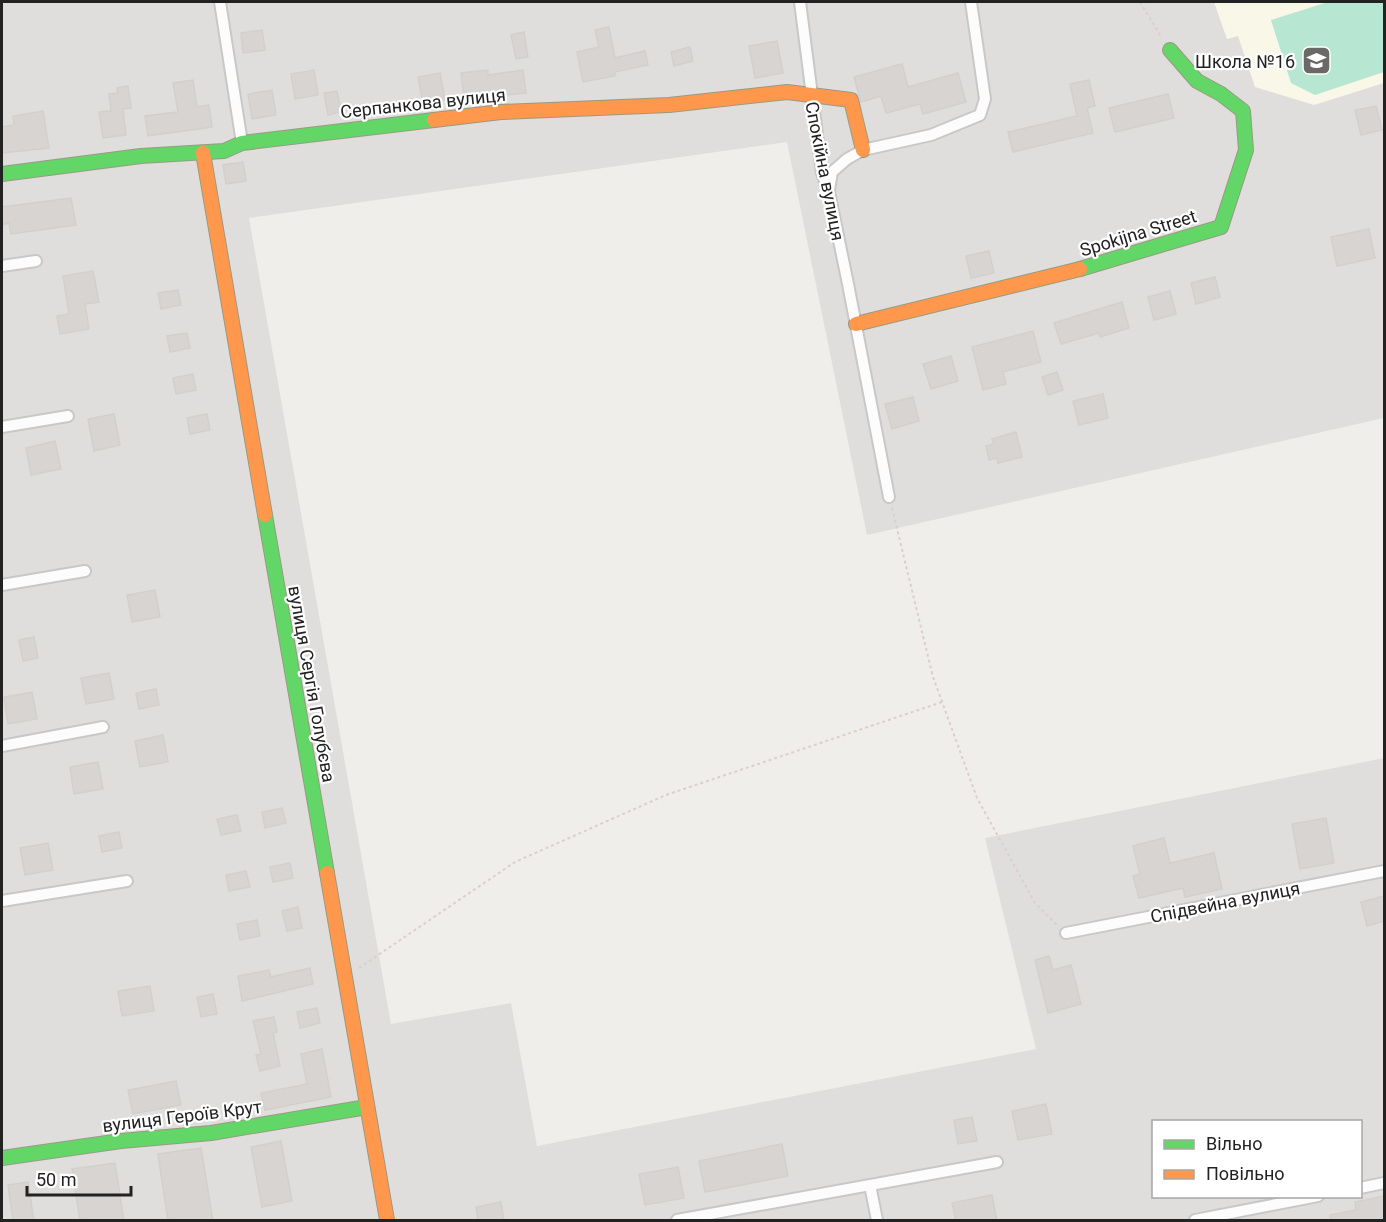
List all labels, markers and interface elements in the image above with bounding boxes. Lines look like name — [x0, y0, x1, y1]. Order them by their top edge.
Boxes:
school or university icon: Школа №16 — [1300, 45, 1332, 77]
place label: Школа №16 — [1195, 51, 1295, 72]
street label: Серпанкова вулиця — [339, 84, 507, 122]
street label: Спокійна вулиця — [801, 100, 849, 242]
street label: Spokijna Street — [1077, 205, 1199, 261]
street label: вулиця Сергія Голубєва — [284, 584, 340, 784]
street label: Спідвейна вулиця — [1148, 877, 1302, 927]
street label: вулиця Героїв Крут — [101, 1096, 263, 1136]
legend — [1152, 1120, 1362, 1198]
text: Вільно — [1206, 1133, 1262, 1154]
scale bar — [27, 1159, 130, 1197]
text: Повільно — [1206, 1163, 1285, 1184]
text: 50 m — [36, 1169, 76, 1190]

